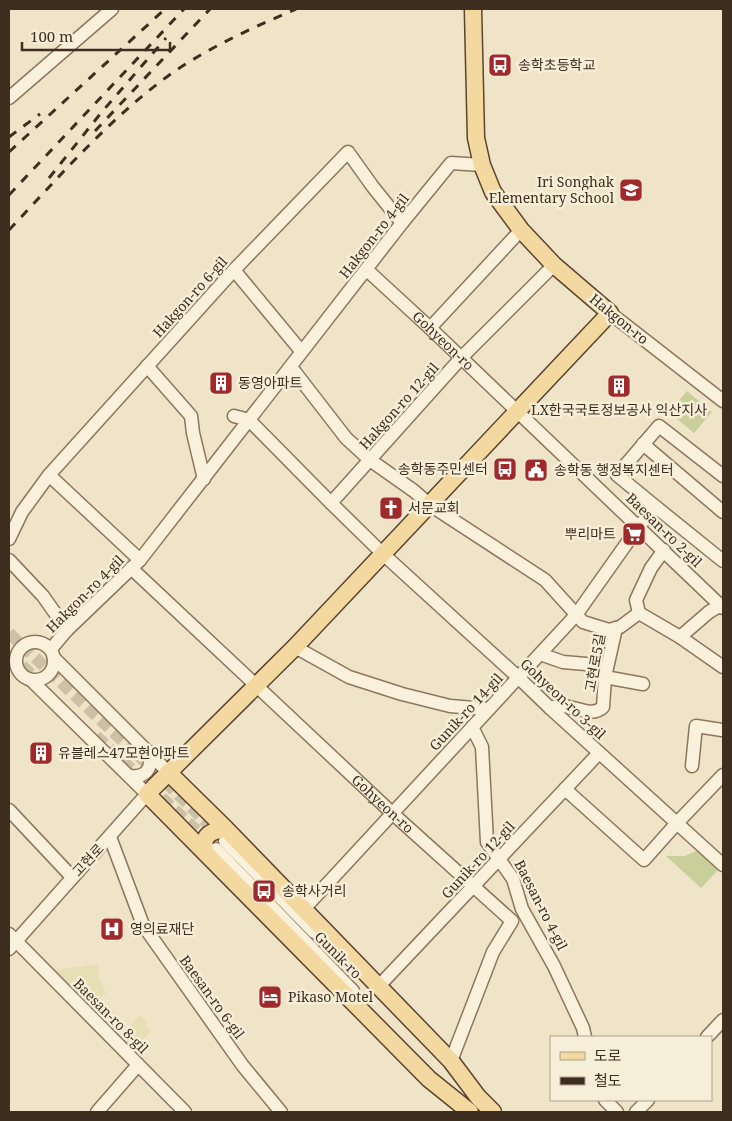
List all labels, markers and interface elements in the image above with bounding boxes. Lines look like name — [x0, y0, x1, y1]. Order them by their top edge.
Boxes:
scale bar — [22, 20, 170, 52]
text: 100 m — [30, 26, 73, 46]
bus stop icon: 송학초등학교 — [487, 52, 513, 78]
place label: 송학초등학교 — [518, 55, 595, 74]
place label: Iri Songhak Elementary School — [489, 172, 615, 207]
school or university icon: Iri Songhak Elementary School — [618, 177, 644, 203]
street label: Hakgon-ro 4-gil — [334, 189, 413, 282]
street label: Hakgon-ro 6-gil — [148, 252, 231, 341]
street label: Hakgon-ro — [586, 289, 653, 348]
street label: Gohyeon-ro — [409, 307, 478, 374]
street label: Hakgon-ro 12-gil — [355, 358, 443, 453]
building icon: 동영아파트 — [208, 370, 234, 396]
place label: 동영아파트 — [238, 373, 303, 392]
building icon: LX한국국토정보공사 익산지사 — [606, 373, 632, 399]
place label: LX한국국토정보공사 익산지사 — [531, 400, 707, 419]
bus stop icon: 송학동주민센터 — [492, 456, 518, 482]
public building icon: 송학동 행정복지센터 — [523, 457, 549, 483]
place label: 송학동주민센터 — [398, 459, 488, 478]
place label: 송학동 행정복지센터 — [554, 460, 674, 479]
street label: Baesan-ro 2-gil — [622, 488, 707, 571]
church icon: 서문교회 — [378, 495, 404, 521]
place label: 서문교회 — [408, 498, 460, 517]
supermarket icon: 뿌리마트 — [621, 521, 647, 547]
place label: 뿌리마트 — [564, 524, 616, 543]
street label: Hakgon-ro 4-gil — [42, 550, 128, 637]
street label: 고현로5길 — [580, 632, 609, 694]
street label: Gohyeon-ro 3-gil — [517, 654, 611, 744]
street label: Gunik-ro 14-gil — [425, 668, 507, 755]
building icon: 유블레스47모현아파트 — [28, 740, 54, 766]
place label: 유블레스47모현아파트 — [58, 743, 190, 762]
street label: Gohyeon-ro — [348, 770, 418, 837]
street label: Gunik-ro 12-gil — [437, 816, 519, 903]
street label: 고현로 — [68, 839, 108, 880]
street label: Baesan-ro 4-gil — [511, 856, 573, 954]
bus stop icon: 송학사거리 — [251, 878, 277, 904]
place label: 송학사거리 — [282, 881, 346, 900]
hospital icon: 영의료재단 — [99, 916, 125, 942]
place label: 영의료재단 — [130, 919, 195, 938]
street label: Gunik-ro — [311, 927, 366, 982]
street label: Baesan-ro 6-gil — [176, 951, 250, 1043]
street label: Baesan-ro 8-gil — [70, 974, 154, 1058]
hotel icon: Pikaso Motel — [257, 984, 283, 1010]
place label: Pikaso Motel — [288, 987, 374, 1006]
legend — [550, 1036, 712, 1101]
text: 도로 — [594, 1045, 622, 1065]
text: 철도 — [594, 1070, 622, 1090]

